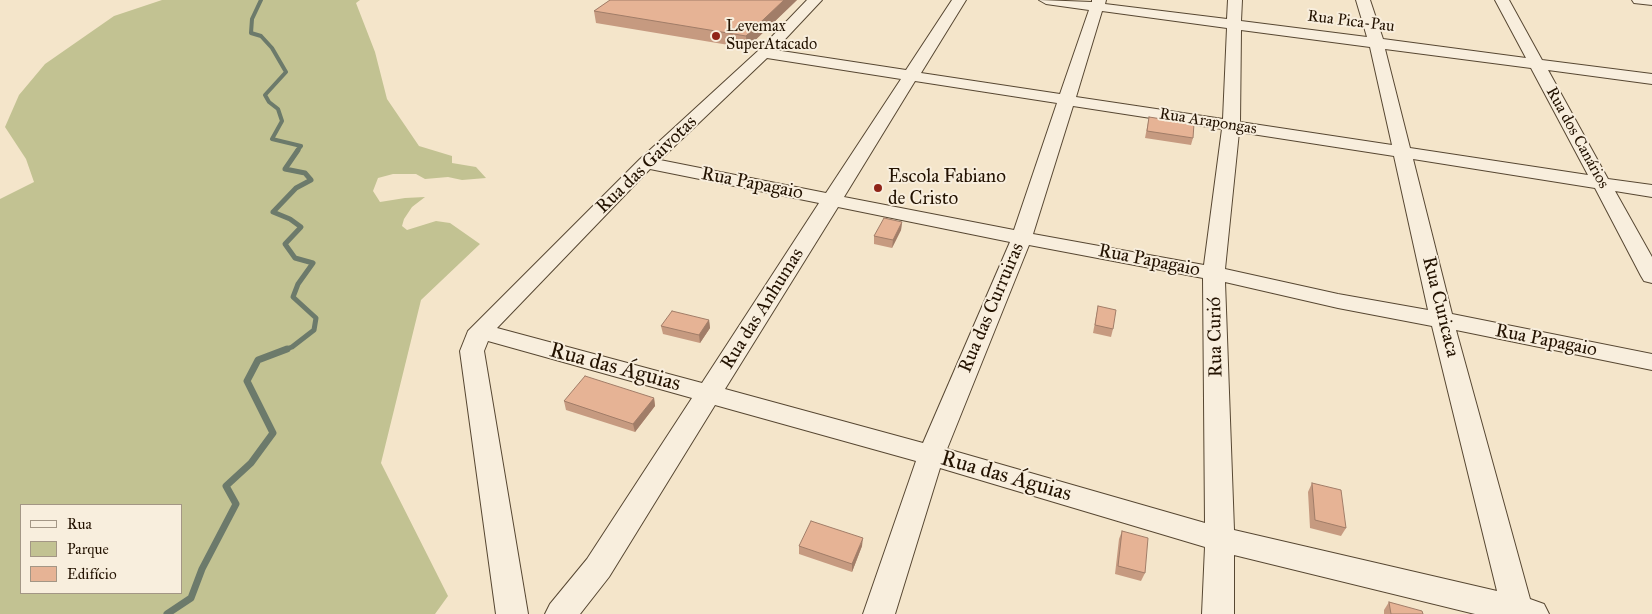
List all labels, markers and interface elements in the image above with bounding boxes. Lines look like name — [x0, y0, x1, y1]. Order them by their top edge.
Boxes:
street label: Rua Pica-Pau — [1306, 7, 1396, 37]
place label: Levemax SuperAtacado — [726, 17, 817, 55]
marker: Levemax SuperAtacado — [710, 30, 722, 42]
street label: Rua dos Canários — [1541, 84, 1613, 192]
street label: Rua Arapongas — [1158, 105, 1258, 139]
street label: Rua das Gaivotas — [592, 111, 702, 219]
street label: Rua Papagaio — [699, 163, 805, 205]
place label: Escola Fabiano de Cristo — [888, 166, 1006, 210]
marker: Escola Fabiano de Cristo — [872, 182, 884, 194]
street label: Rua das Curruiras — [954, 240, 1030, 376]
street label: Rua Papagaio — [1096, 240, 1202, 282]
street label: Rua das Anhumas — [717, 244, 809, 374]
street label: Rua Curicaca — [1416, 254, 1464, 360]
street label: Rua Curió — [1204, 297, 1228, 377]
street label: Rua Papagaio — [1493, 320, 1599, 362]
street label: Rua das Águias — [547, 338, 683, 398]
street label: Rua das Águias — [938, 446, 1074, 508]
legend — [20, 504, 182, 594]
text: Rua — [67, 515, 92, 533]
text: Parque — [67, 540, 109, 558]
text: Edifício — [67, 565, 117, 583]

